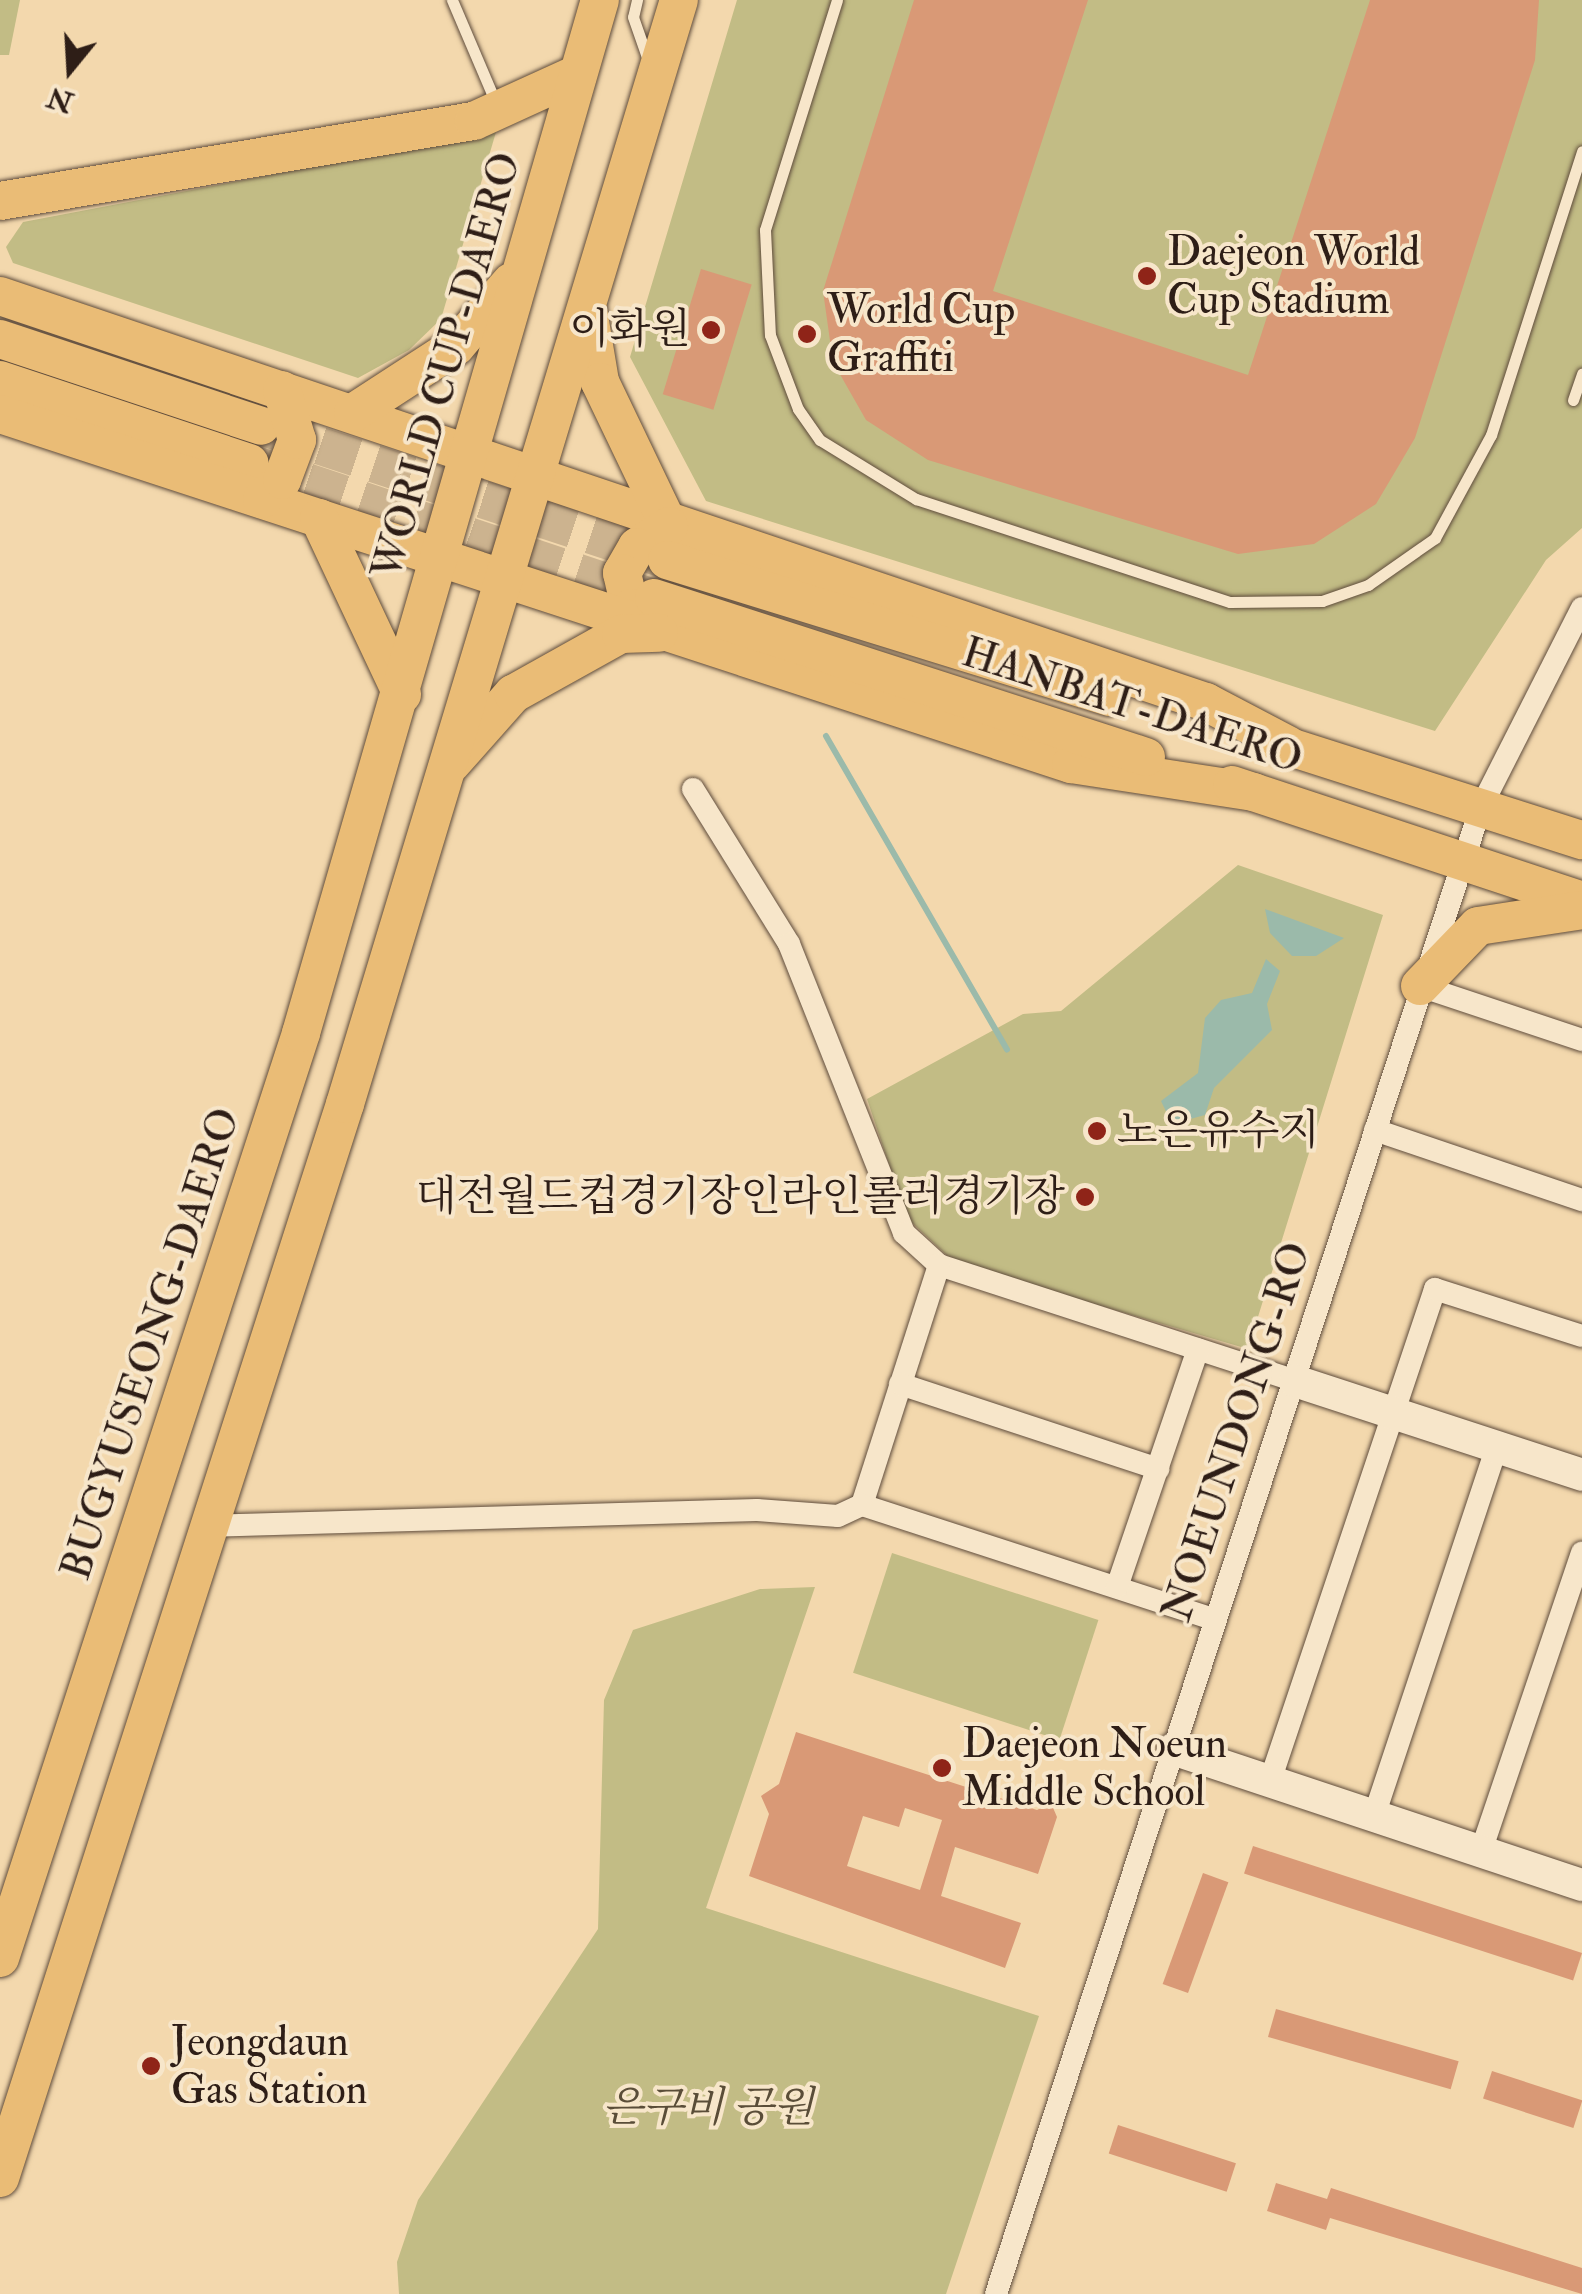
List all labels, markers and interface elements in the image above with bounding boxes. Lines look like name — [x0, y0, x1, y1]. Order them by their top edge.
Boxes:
north arrow — [20, 20, 120, 120]
text: N — [43, 78, 78, 120]
street label: WORLD CUP-DAERO — [362, 147, 532, 585]
place label: Daejeon World Cup Stadium — [1167, 227, 1420, 326]
marker: Daejeon World Cup Stadium — [1136, 265, 1158, 287]
place label: World Cup Graffiti — [827, 285, 1015, 384]
place label: 이화원 — [569, 305, 691, 355]
marker: 이화원 — [700, 319, 722, 341]
marker: World Cup Graffiti — [796, 323, 818, 345]
street label: HANBAT-DAERO — [956, 627, 1308, 785]
street label: BUGYUSEONG-DAERO — [51, 1102, 251, 1586]
place label: 노은유수지 — [1117, 1106, 1320, 1156]
marker: 노은유수지 — [1086, 1120, 1108, 1142]
place label: 대전월드컵경기장인라인롤러경기장 — [416, 1172, 1065, 1222]
marker: 대전월드컵경기장인라인롤러경기장 — [1074, 1186, 1096, 1208]
street label: NOEUNDONG-RO — [1152, 1236, 1322, 1628]
place label: Daejeon Noeun Middle School — [962, 1719, 1227, 1818]
marker: Daejeon Noeun Middle School — [931, 1757, 953, 1779]
place label: Jeongdaun Gas Station — [171, 2017, 367, 2116]
marker: Jeongdaun Gas Station — [140, 2055, 162, 2077]
park label: 은구비 공원 — [602, 2083, 814, 2133]

